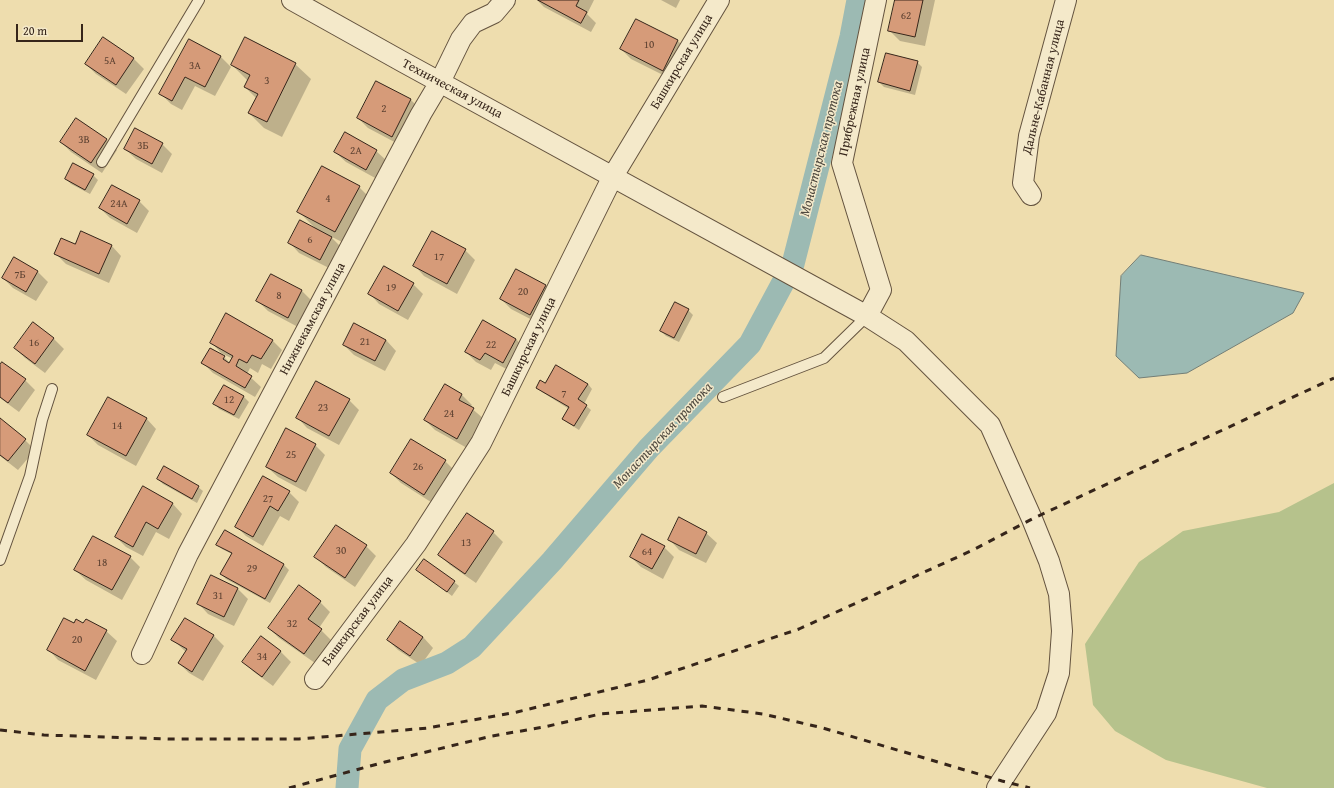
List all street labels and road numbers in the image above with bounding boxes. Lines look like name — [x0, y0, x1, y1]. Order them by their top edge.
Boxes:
street label: Башкирская улица — [647, 12, 717, 112]
street label: Дальне-Кабанная улица — [1020, 18, 1068, 156]
street label: Прибрежная улица — [836, 46, 874, 158]
street label: Техническая улица — [399, 56, 505, 122]
street label: Нижнекамская улица — [277, 260, 349, 378]
street label: Башкирская улица — [498, 295, 560, 399]
street label: Башкирская улица — [319, 573, 397, 669]

